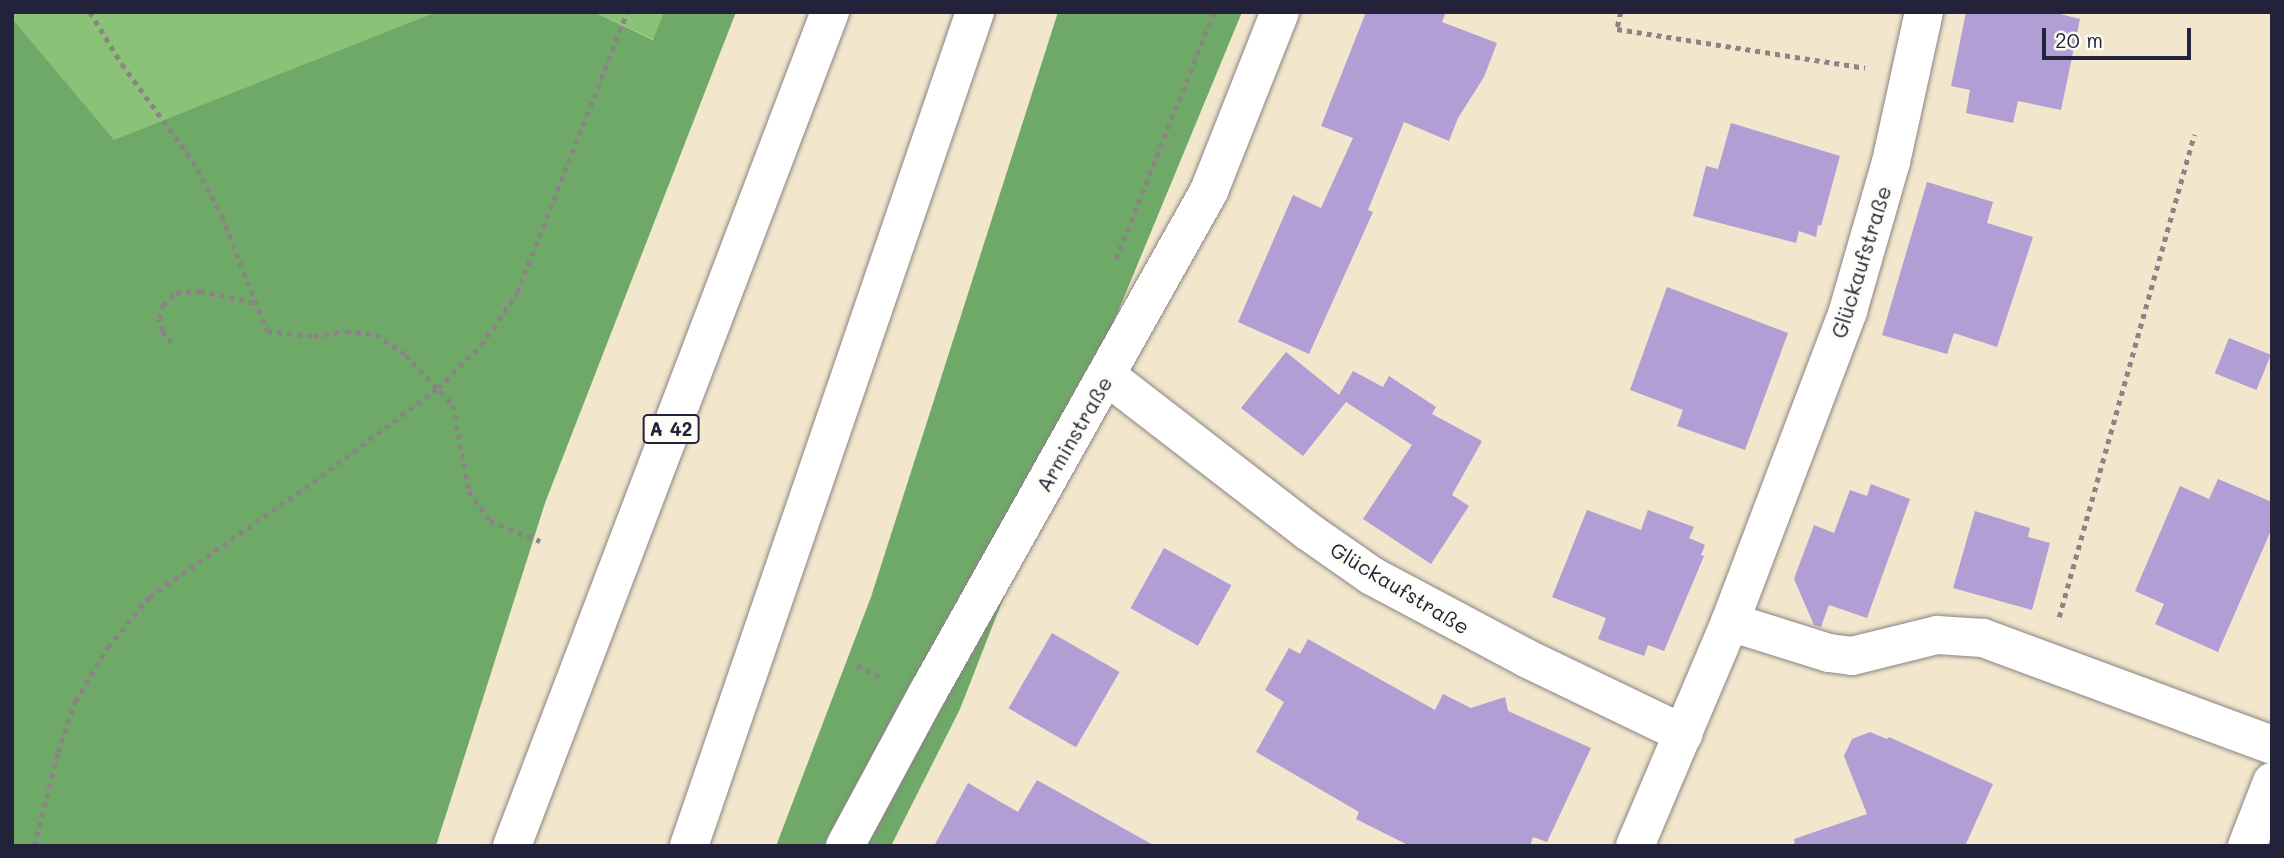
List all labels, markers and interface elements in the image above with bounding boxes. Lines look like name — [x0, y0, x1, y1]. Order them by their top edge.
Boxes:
scale bar — [2046, 14, 2195, 58]
text: 20 m — [2055, 26, 2103, 53]
street label: Glückaufstraße — [1826, 183, 1896, 341]
street label: Arminstraße — [1031, 372, 1117, 496]
road number: A 42 — [641, 414, 701, 444]
street label: Glückaufstraße — [1326, 537, 1474, 639]

